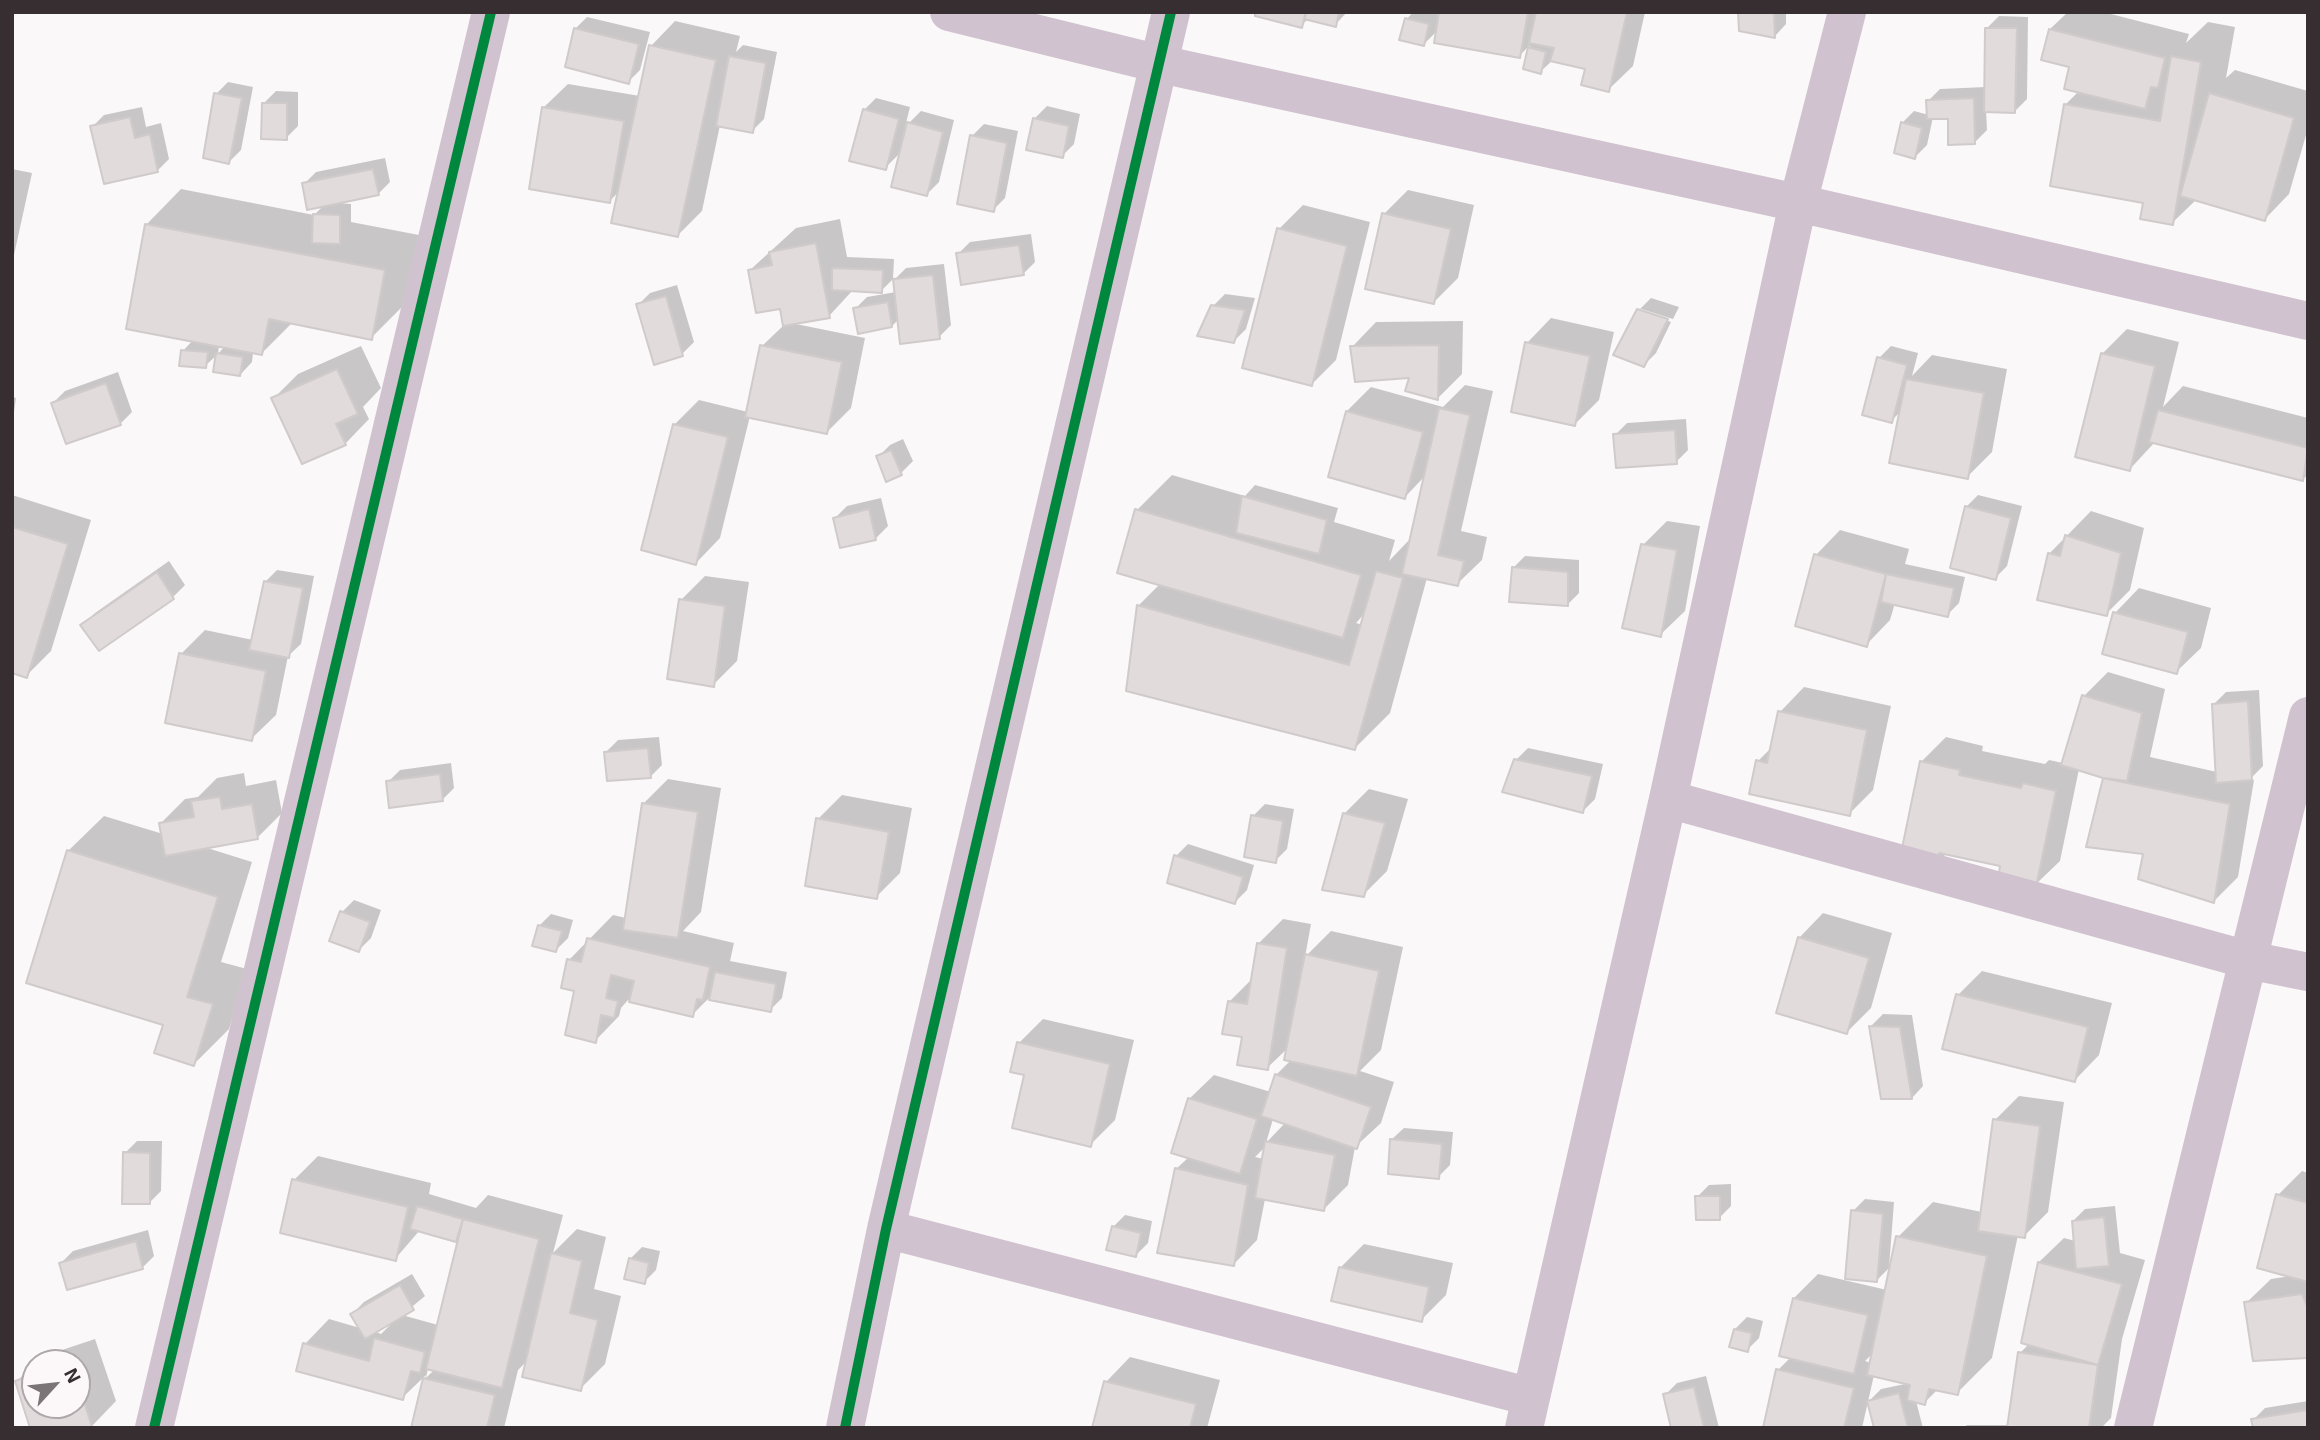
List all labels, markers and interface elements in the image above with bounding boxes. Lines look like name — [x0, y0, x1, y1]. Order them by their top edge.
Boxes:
north arrow — [21, 1349, 91, 1419]
text: N — [60, 1364, 87, 1386]

